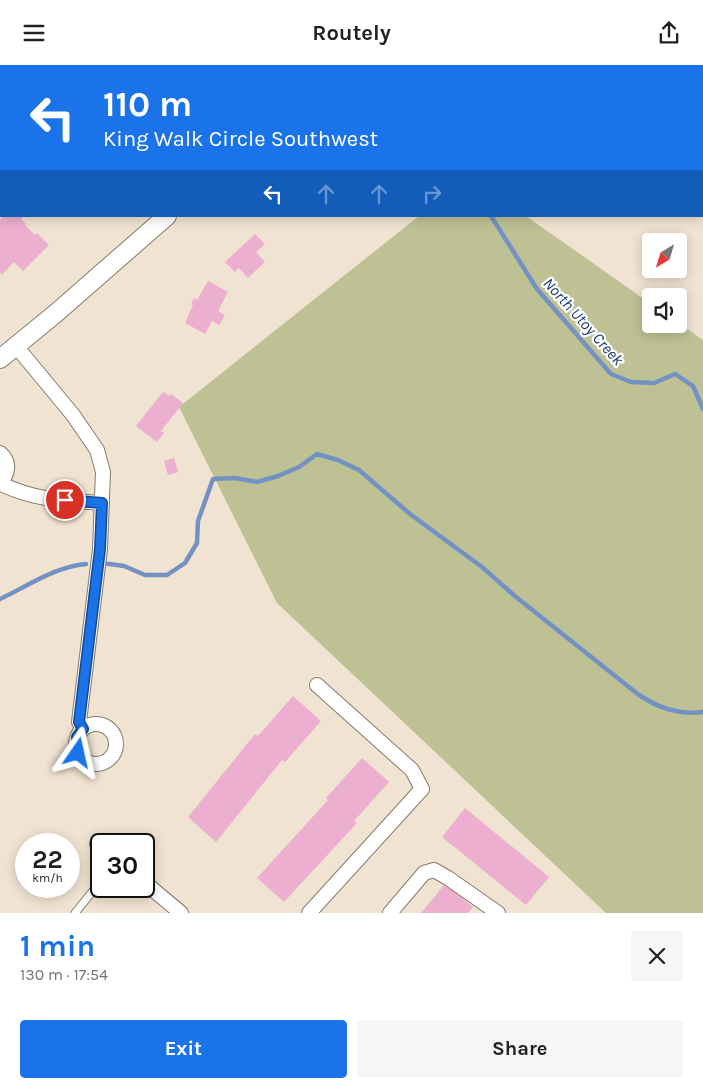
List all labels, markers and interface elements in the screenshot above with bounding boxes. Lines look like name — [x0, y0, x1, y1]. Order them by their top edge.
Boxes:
icon: menu — [20, 19, 48, 47]
icon: share — [655, 19, 683, 47]
text: Routely — [312, 20, 391, 46]
text: 110 m — [103, 84, 192, 125]
icon: left — [20, 85, 85, 150]
text: King Walk Circle Southwest — [103, 126, 378, 152]
icon: left — [259, 180, 287, 208]
icon: ahead — [312, 180, 340, 208]
icon: ahead — [365, 180, 393, 208]
icon: right — [418, 180, 446, 208]
north arrow — [642, 233, 688, 277]
map controls — [642, 233, 687, 333]
water label: North Utoy Creek — [539, 274, 628, 370]
button: sound — [642, 288, 687, 333]
pin — [44, 479, 86, 521]
icon: arrive — [51, 486, 79, 514]
position arrow — [51, 726, 103, 778]
speed limit sign: 30 — [90, 833, 155, 898]
text: 22 — [32, 845, 63, 874]
text: km/h — [32, 871, 63, 885]
text: 1 min — [20, 928, 95, 964]
button: close — [631, 930, 683, 982]
text: 130 m · 17:54 — [20, 965, 108, 984]
button: Exit — [20, 1020, 347, 1078]
button: Share — [357, 1020, 683, 1078]

